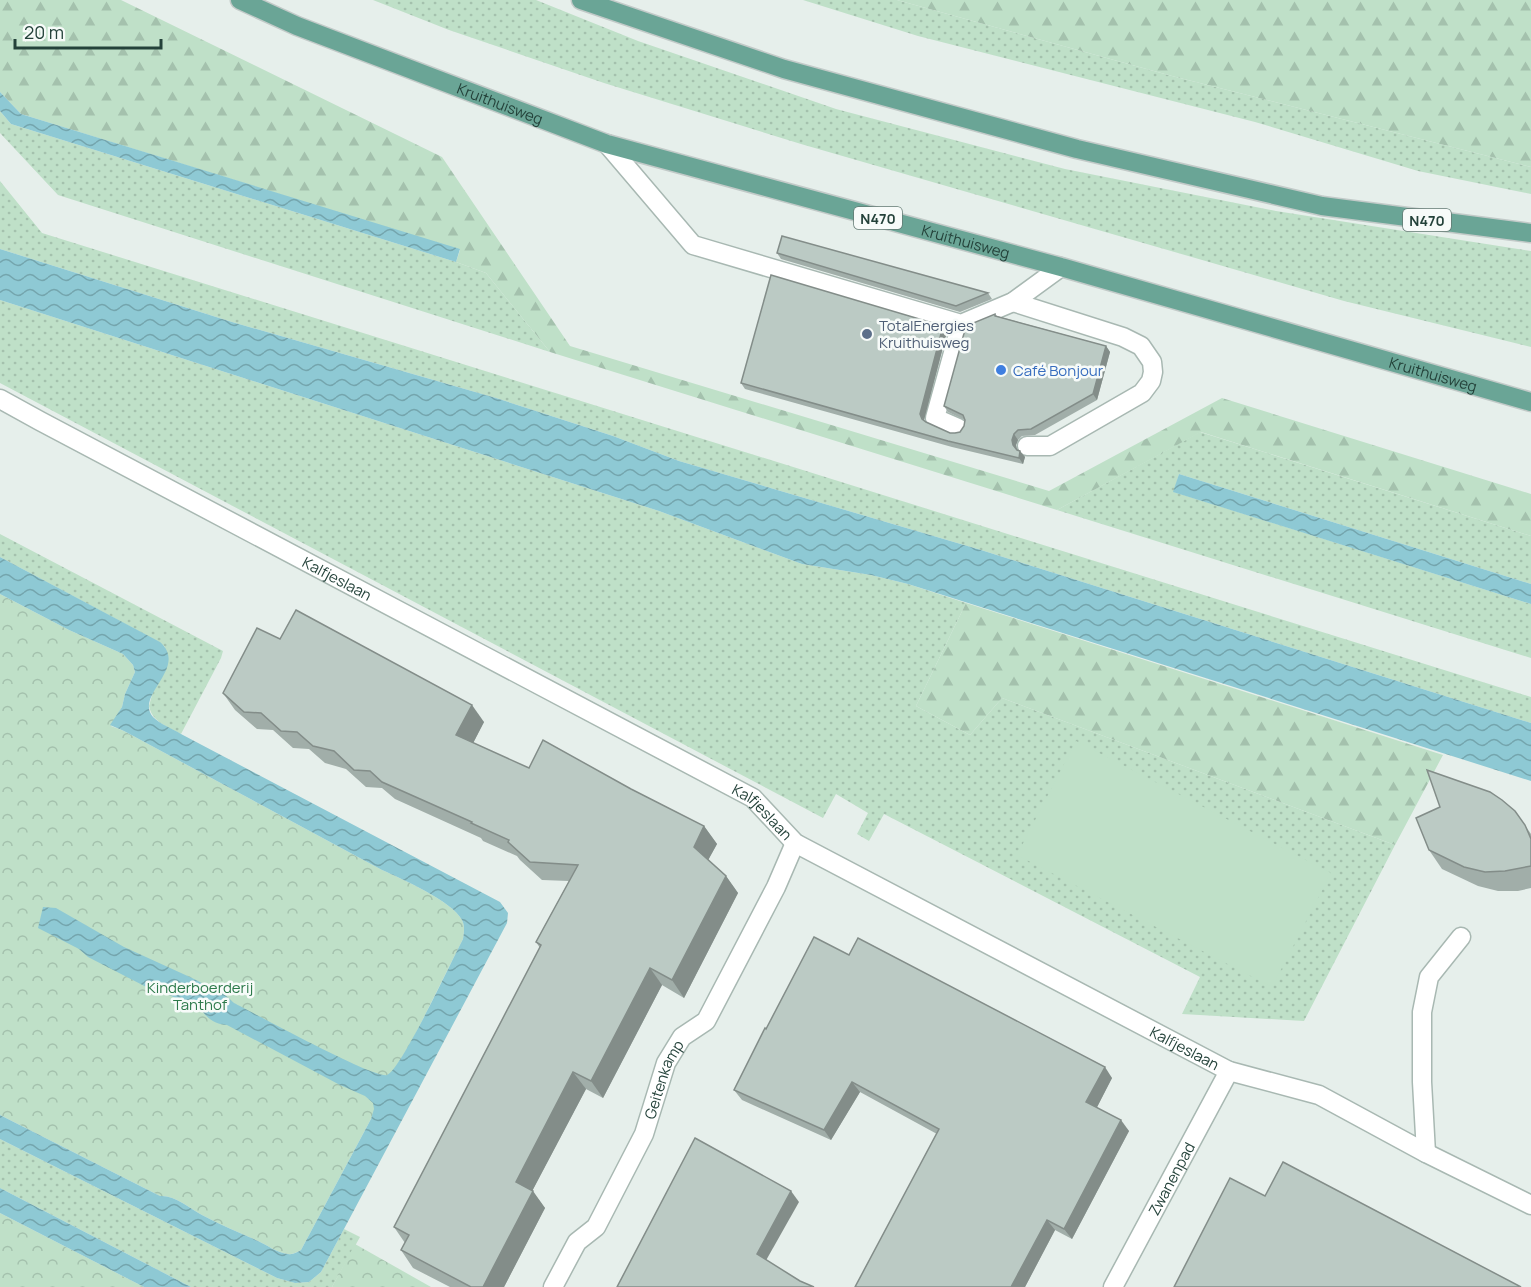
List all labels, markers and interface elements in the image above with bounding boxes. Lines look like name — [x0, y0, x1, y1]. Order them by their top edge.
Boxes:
scale bar — [15, 12, 160, 50]
text: 20 m — [24, 20, 64, 44]
street label: Kruithuisweg — [454, 77, 546, 129]
road number: N470 — [854, 207, 902, 229]
road number: N470 — [1403, 209, 1451, 231]
street label: Kruithuisweg — [919, 219, 1012, 263]
place label: TotalEnergies Kruithuisweg — [879, 315, 974, 353]
marker: TotalEnergies Kruithuisweg — [860, 327, 874, 341]
street label: Kruithuisweg — [1387, 351, 1480, 397]
place label: Café Bonjour — [1013, 360, 1104, 381]
marker: Café Bonjour — [994, 363, 1008, 377]
street label: Kalfjeslaan — [299, 551, 376, 605]
street label: Kalfjeslaan — [729, 778, 797, 844]
park label: Kinderboerderij Tanthof — [147, 977, 253, 1015]
street label: Kalfjeslaan — [1146, 1021, 1223, 1075]
street label: Geitenkamp — [639, 1036, 688, 1121]
street label: Zwanenpad — [1143, 1138, 1199, 1219]

